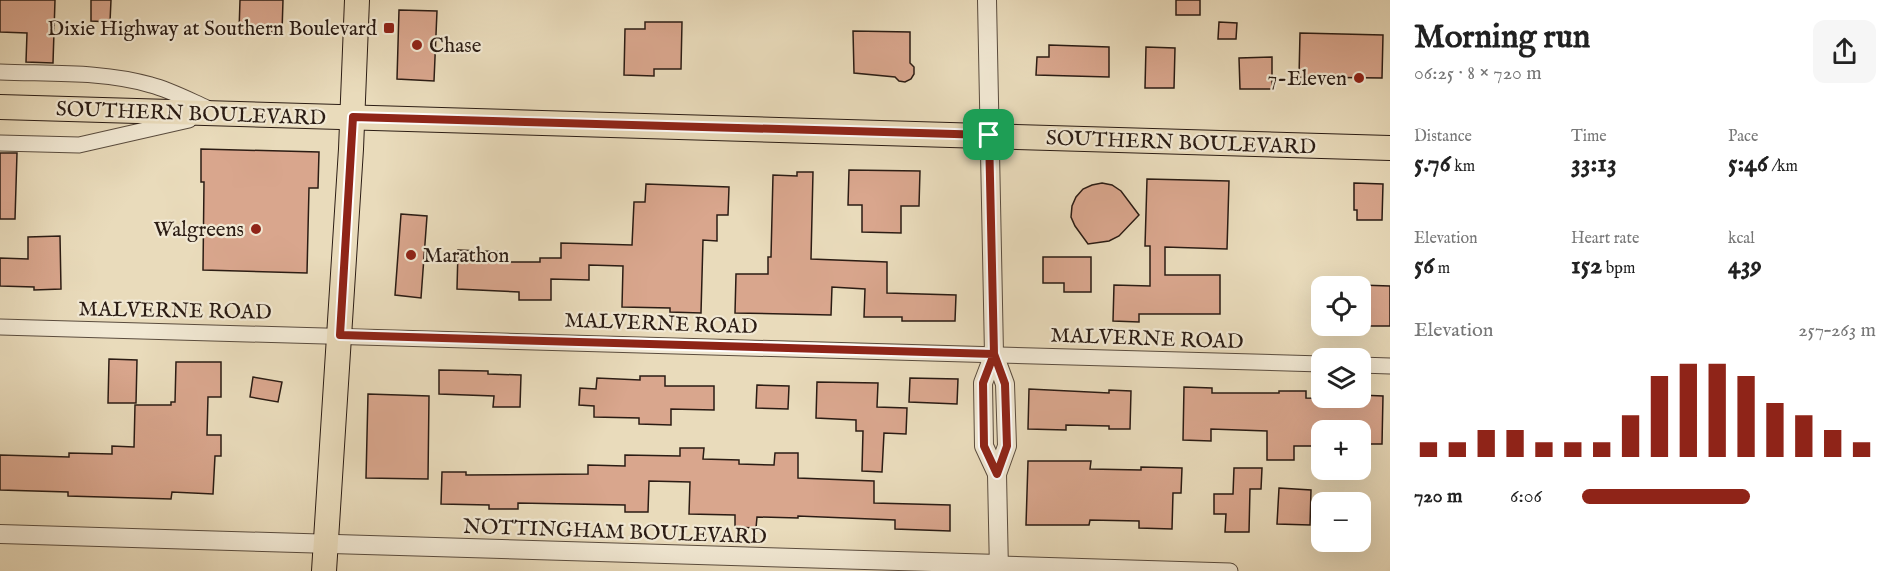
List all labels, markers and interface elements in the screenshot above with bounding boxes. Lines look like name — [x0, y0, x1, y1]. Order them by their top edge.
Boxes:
place label: Dixie Highway at Southern Boulevard — [47, 16, 378, 43]
text: Morning run — [1414, 17, 1590, 59]
button: share — [1813, 20, 1876, 83]
marker: Dixie Highway at Southern Boulevard — [382, 21, 396, 35]
place label: Chase — [429, 33, 482, 60]
marker: Chase — [410, 38, 424, 52]
text: 06:25 · 8 × 720 m — [1414, 61, 1542, 86]
place label: 7-Eleven — [1268, 66, 1347, 93]
marker: 7-Eleven — [1352, 71, 1366, 85]
street label: SOUTHERN BOULEVARD — [55, 96, 326, 133]
pin — [963, 109, 1014, 160]
icon: arrive — [972, 118, 1005, 151]
street label: SOUTHERN BOULEVARD — [1045, 125, 1316, 162]
text: Distance — [1414, 127, 1472, 147]
text: Time — [1571, 127, 1607, 147]
text: Pace — [1728, 127, 1758, 147]
text: 5.76 — [1414, 147, 1451, 180]
text: 33:13 — [1571, 147, 1617, 180]
text: 5:46 — [1728, 147, 1768, 180]
text: km — [1451, 157, 1475, 177]
text: /km — [1768, 157, 1798, 177]
place label: Walgreens — [154, 217, 244, 244]
marker: Walgreens — [249, 222, 263, 236]
text: Elevation — [1414, 229, 1477, 249]
text: Heart rate — [1571, 229, 1639, 249]
text: kcal — [1728, 229, 1755, 249]
place label: Marathon — [423, 243, 509, 270]
marker: Marathon — [404, 248, 418, 262]
text: 56 — [1414, 249, 1434, 282]
text: 152 — [1571, 249, 1602, 282]
text: 439 — [1728, 249, 1762, 282]
text: m — [1434, 259, 1450, 279]
text: bpm — [1602, 259, 1635, 279]
map controls — [1311, 276, 1371, 552]
button: locate — [1311, 276, 1371, 336]
street label: MALVERNE ROAD — [78, 296, 272, 327]
street label: MALVERNE ROAD — [564, 308, 758, 341]
text: Elevation — [1414, 318, 1493, 343]
text: 257–263 m — [1798, 318, 1876, 343]
street label: MALVERNE ROAD — [1050, 323, 1244, 356]
button: layers — [1311, 348, 1371, 408]
button: + — [1311, 420, 1371, 480]
text: 720 m — [1414, 484, 1462, 509]
text: 6:06 — [1510, 484, 1542, 509]
button: − — [1311, 492, 1371, 552]
street label: NOTTINGHAM BOULEVARD — [463, 514, 767, 551]

